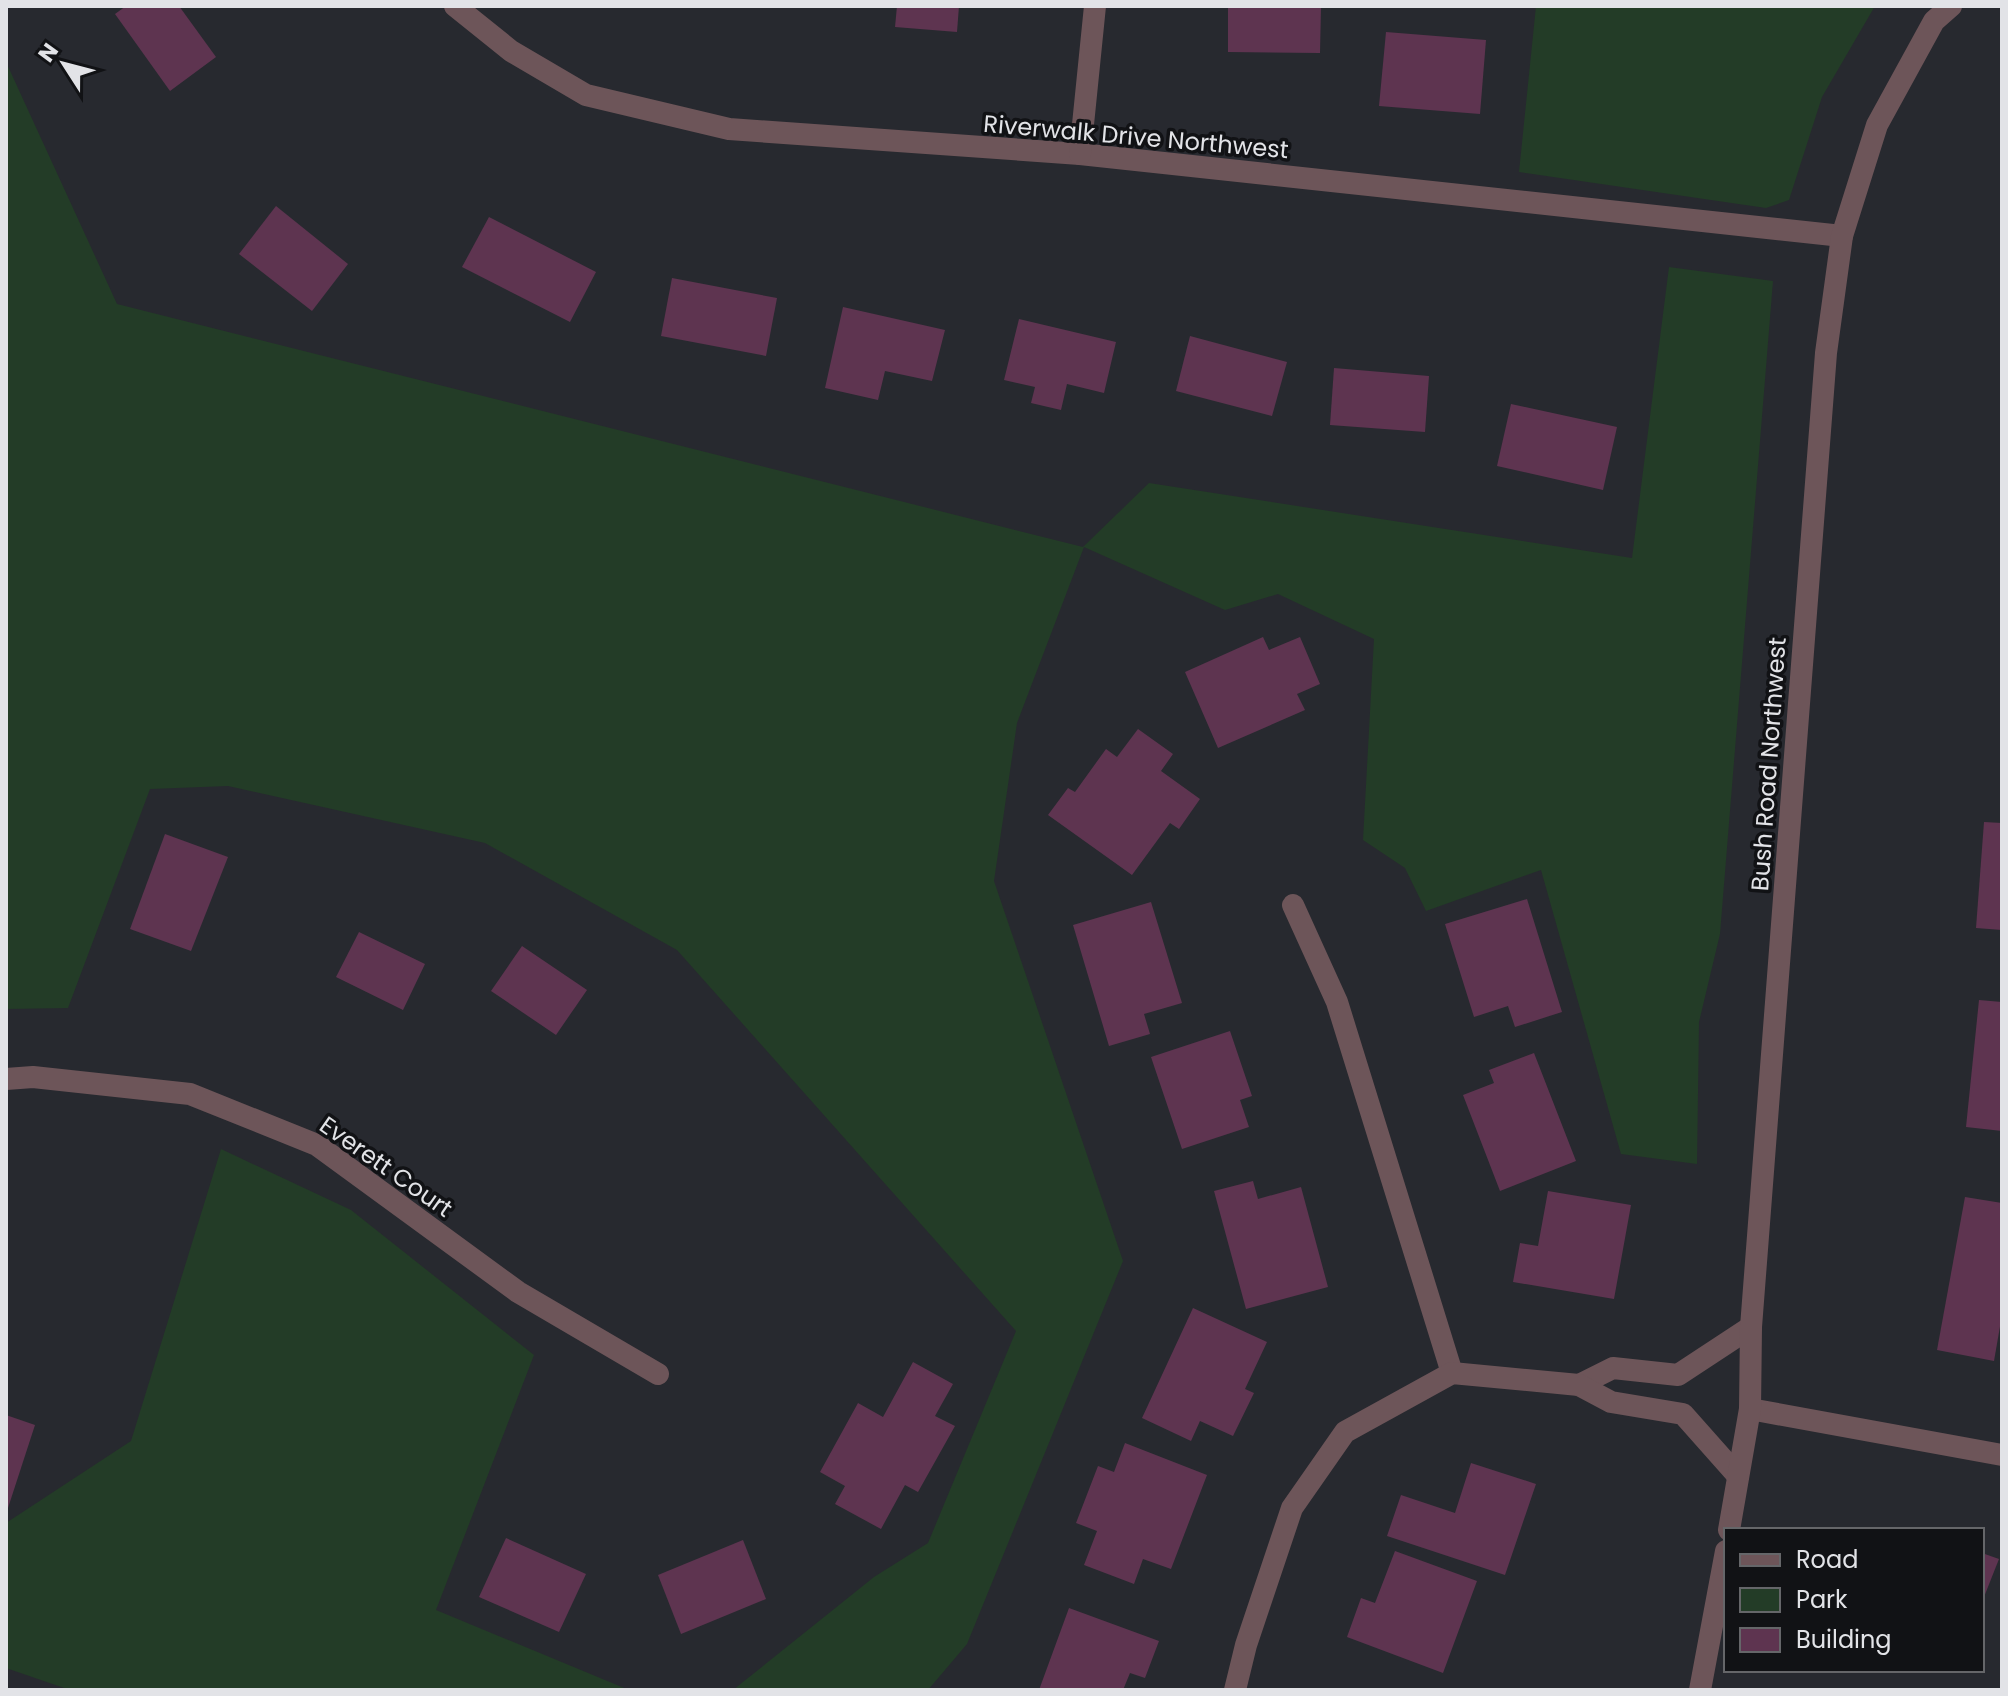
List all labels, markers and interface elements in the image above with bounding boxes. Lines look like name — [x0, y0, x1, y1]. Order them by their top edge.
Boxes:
north arrow — [24, 24, 104, 104]
text: N — [31, 37, 66, 68]
street label: Riverwalk Drive Northwest — [982, 107, 1290, 166]
street label: Bush Road Northwest — [1743, 636, 1794, 892]
street label: Everett Court — [313, 1109, 459, 1225]
legend — [1724, 1528, 1984, 1672]
text: Road — [1796, 1543, 1858, 1576]
text: Park — [1796, 1583, 1848, 1616]
text: Building — [1796, 1623, 1892, 1656]

